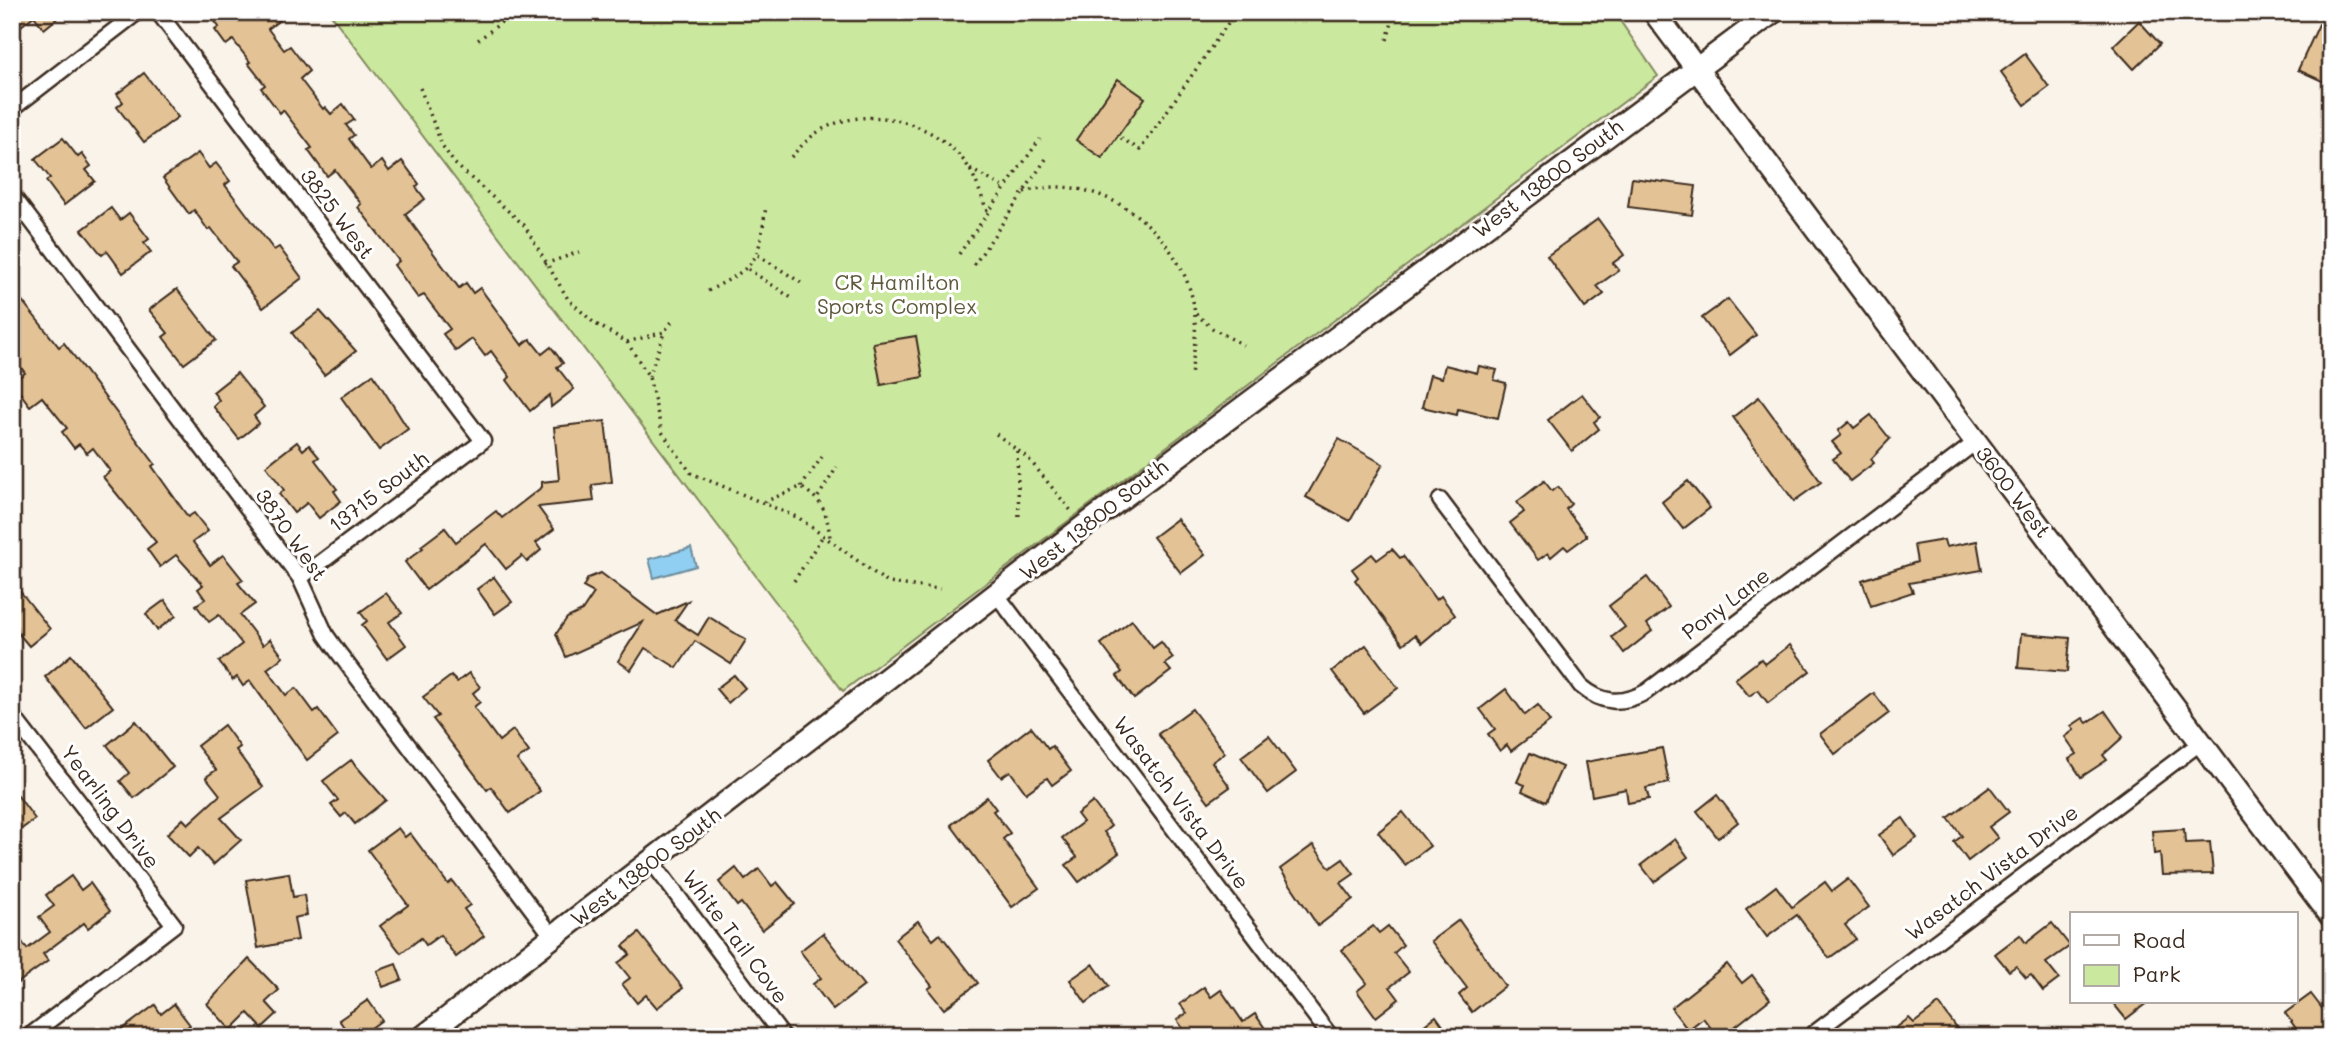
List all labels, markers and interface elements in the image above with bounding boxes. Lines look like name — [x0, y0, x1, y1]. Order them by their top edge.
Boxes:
street label: West 13800 South — [1467, 112, 1628, 243]
street label: 3825 West — [295, 162, 381, 264]
park label: CR Hamilton Sports Complex — [817, 268, 977, 319]
street label: 3600 West — [1971, 440, 2058, 543]
street label: 13715 South — [323, 444, 434, 537]
street label: West 13800 South — [1013, 452, 1173, 585]
street label: 3870 West — [250, 482, 334, 586]
street label: Pony Lane — [1676, 561, 1775, 645]
street label: Wasatch Vista Drive — [1108, 710, 1256, 894]
street label: Yearling Drive — [56, 739, 167, 873]
street label: Wasatch Vista Drive — [1899, 798, 2083, 946]
street label: West 13800 South — [565, 800, 726, 931]
street label: White Tail Cove — [677, 864, 795, 1008]
legend — [2070, 912, 2298, 1004]
text: Road — [2133, 926, 2185, 953]
text: Park — [2133, 960, 2181, 987]

